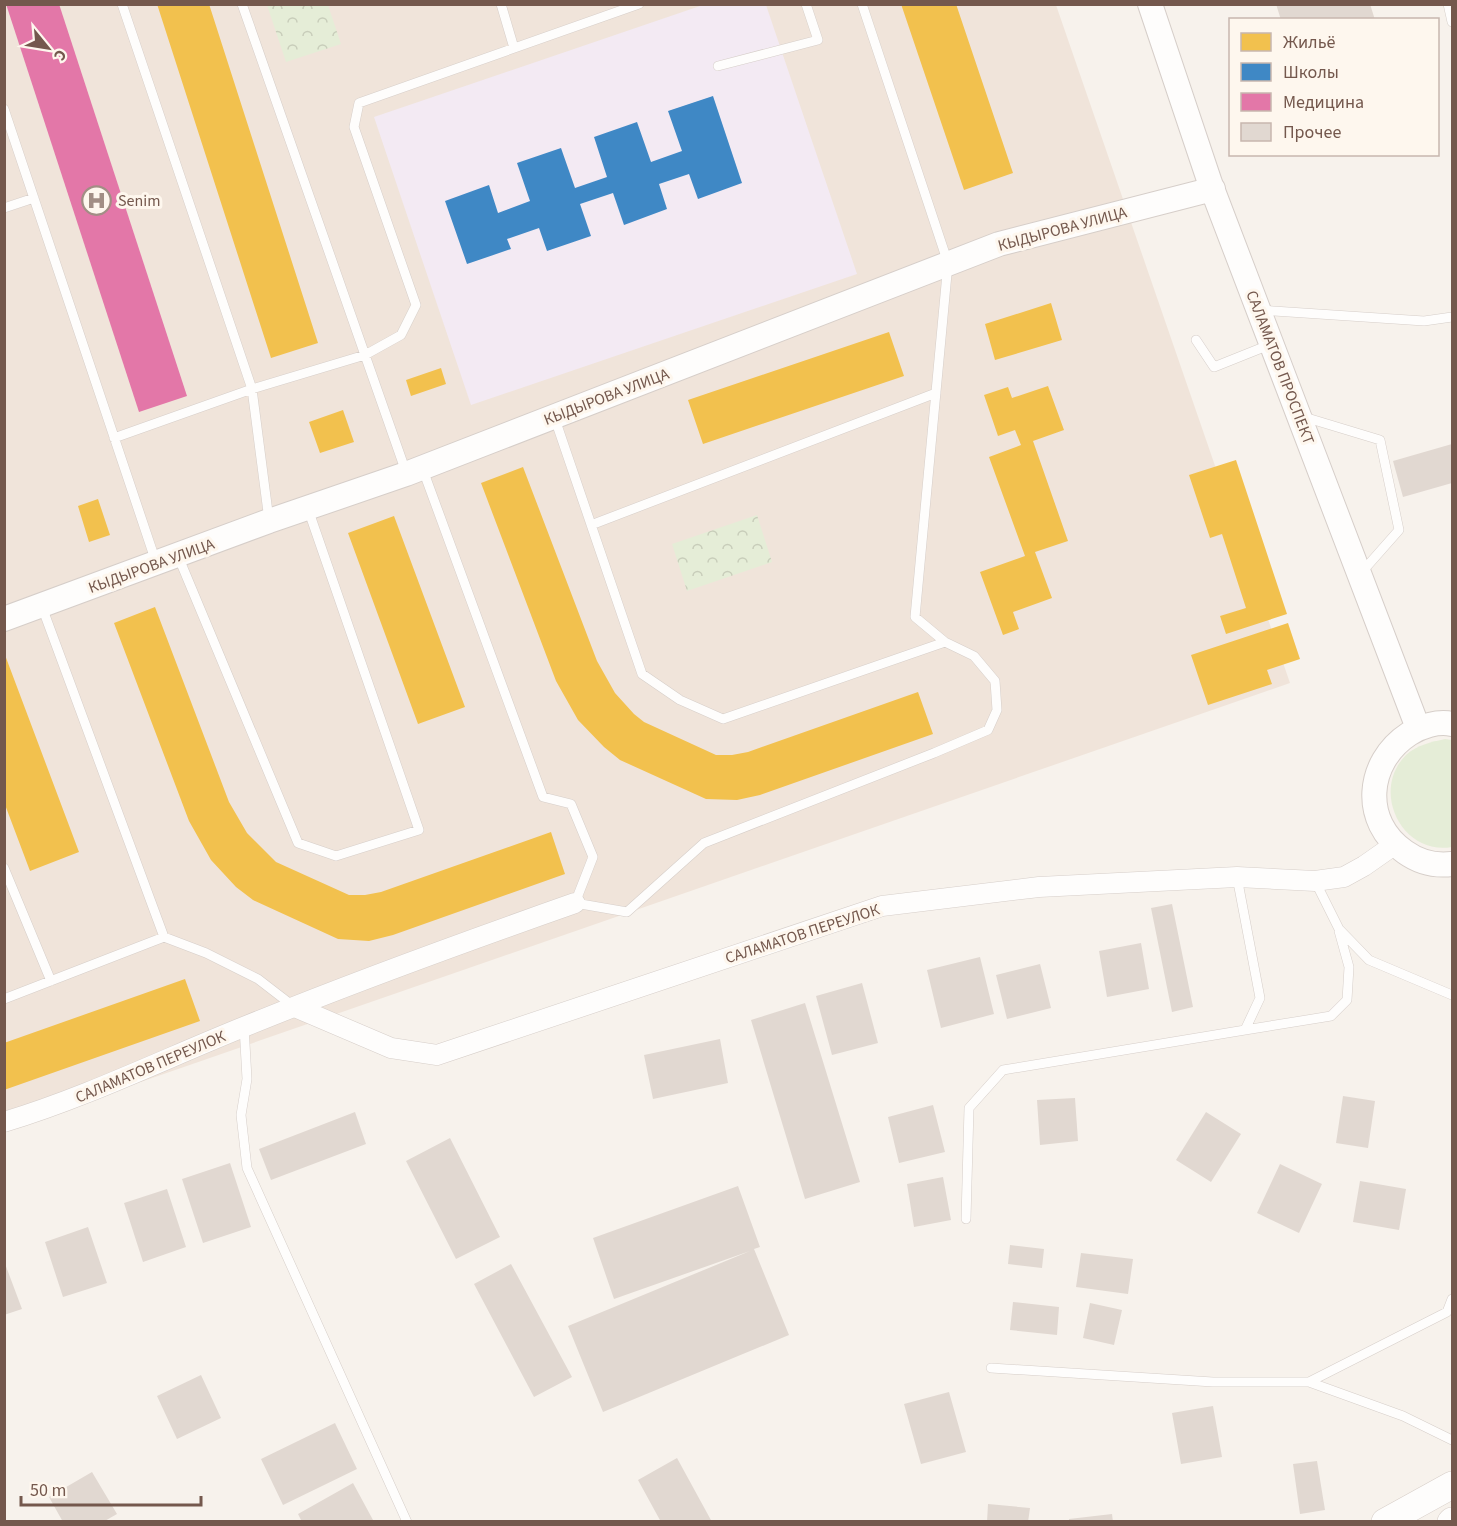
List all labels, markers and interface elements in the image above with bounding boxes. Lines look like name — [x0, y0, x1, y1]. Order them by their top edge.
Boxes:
north arrow — [18, 18, 78, 78]
legend — [1229, 18, 1439, 156]
text: Жильё — [1283, 30, 1336, 55]
text: С — [48, 45, 72, 65]
text: Школы — [1283, 60, 1339, 85]
text: Медицина — [1283, 90, 1364, 115]
text: Прочее — [1283, 120, 1341, 145]
hospital icon: Senim — [81, 184, 113, 216]
place label: Senim — [118, 190, 160, 212]
street label: КЫДЫРОВА УЛИЦА — [995, 201, 1129, 257]
street label: САЛАМАТОВ ПРОСПЕКТ — [1241, 287, 1320, 448]
street label: КЫДЫРОВА УЛИЦА — [540, 363, 672, 431]
street label: КЫДЫРОВА УЛИЦА — [85, 533, 218, 599]
street label: САЛАМАТОВ ПЕРЕУЛОК — [722, 898, 883, 969]
street label: САЛАМАТОВ ПЕРЕУЛОК — [72, 1025, 229, 1109]
scale bar — [21, 1469, 201, 1507]
text: 50 m — [30, 1478, 66, 1503]

